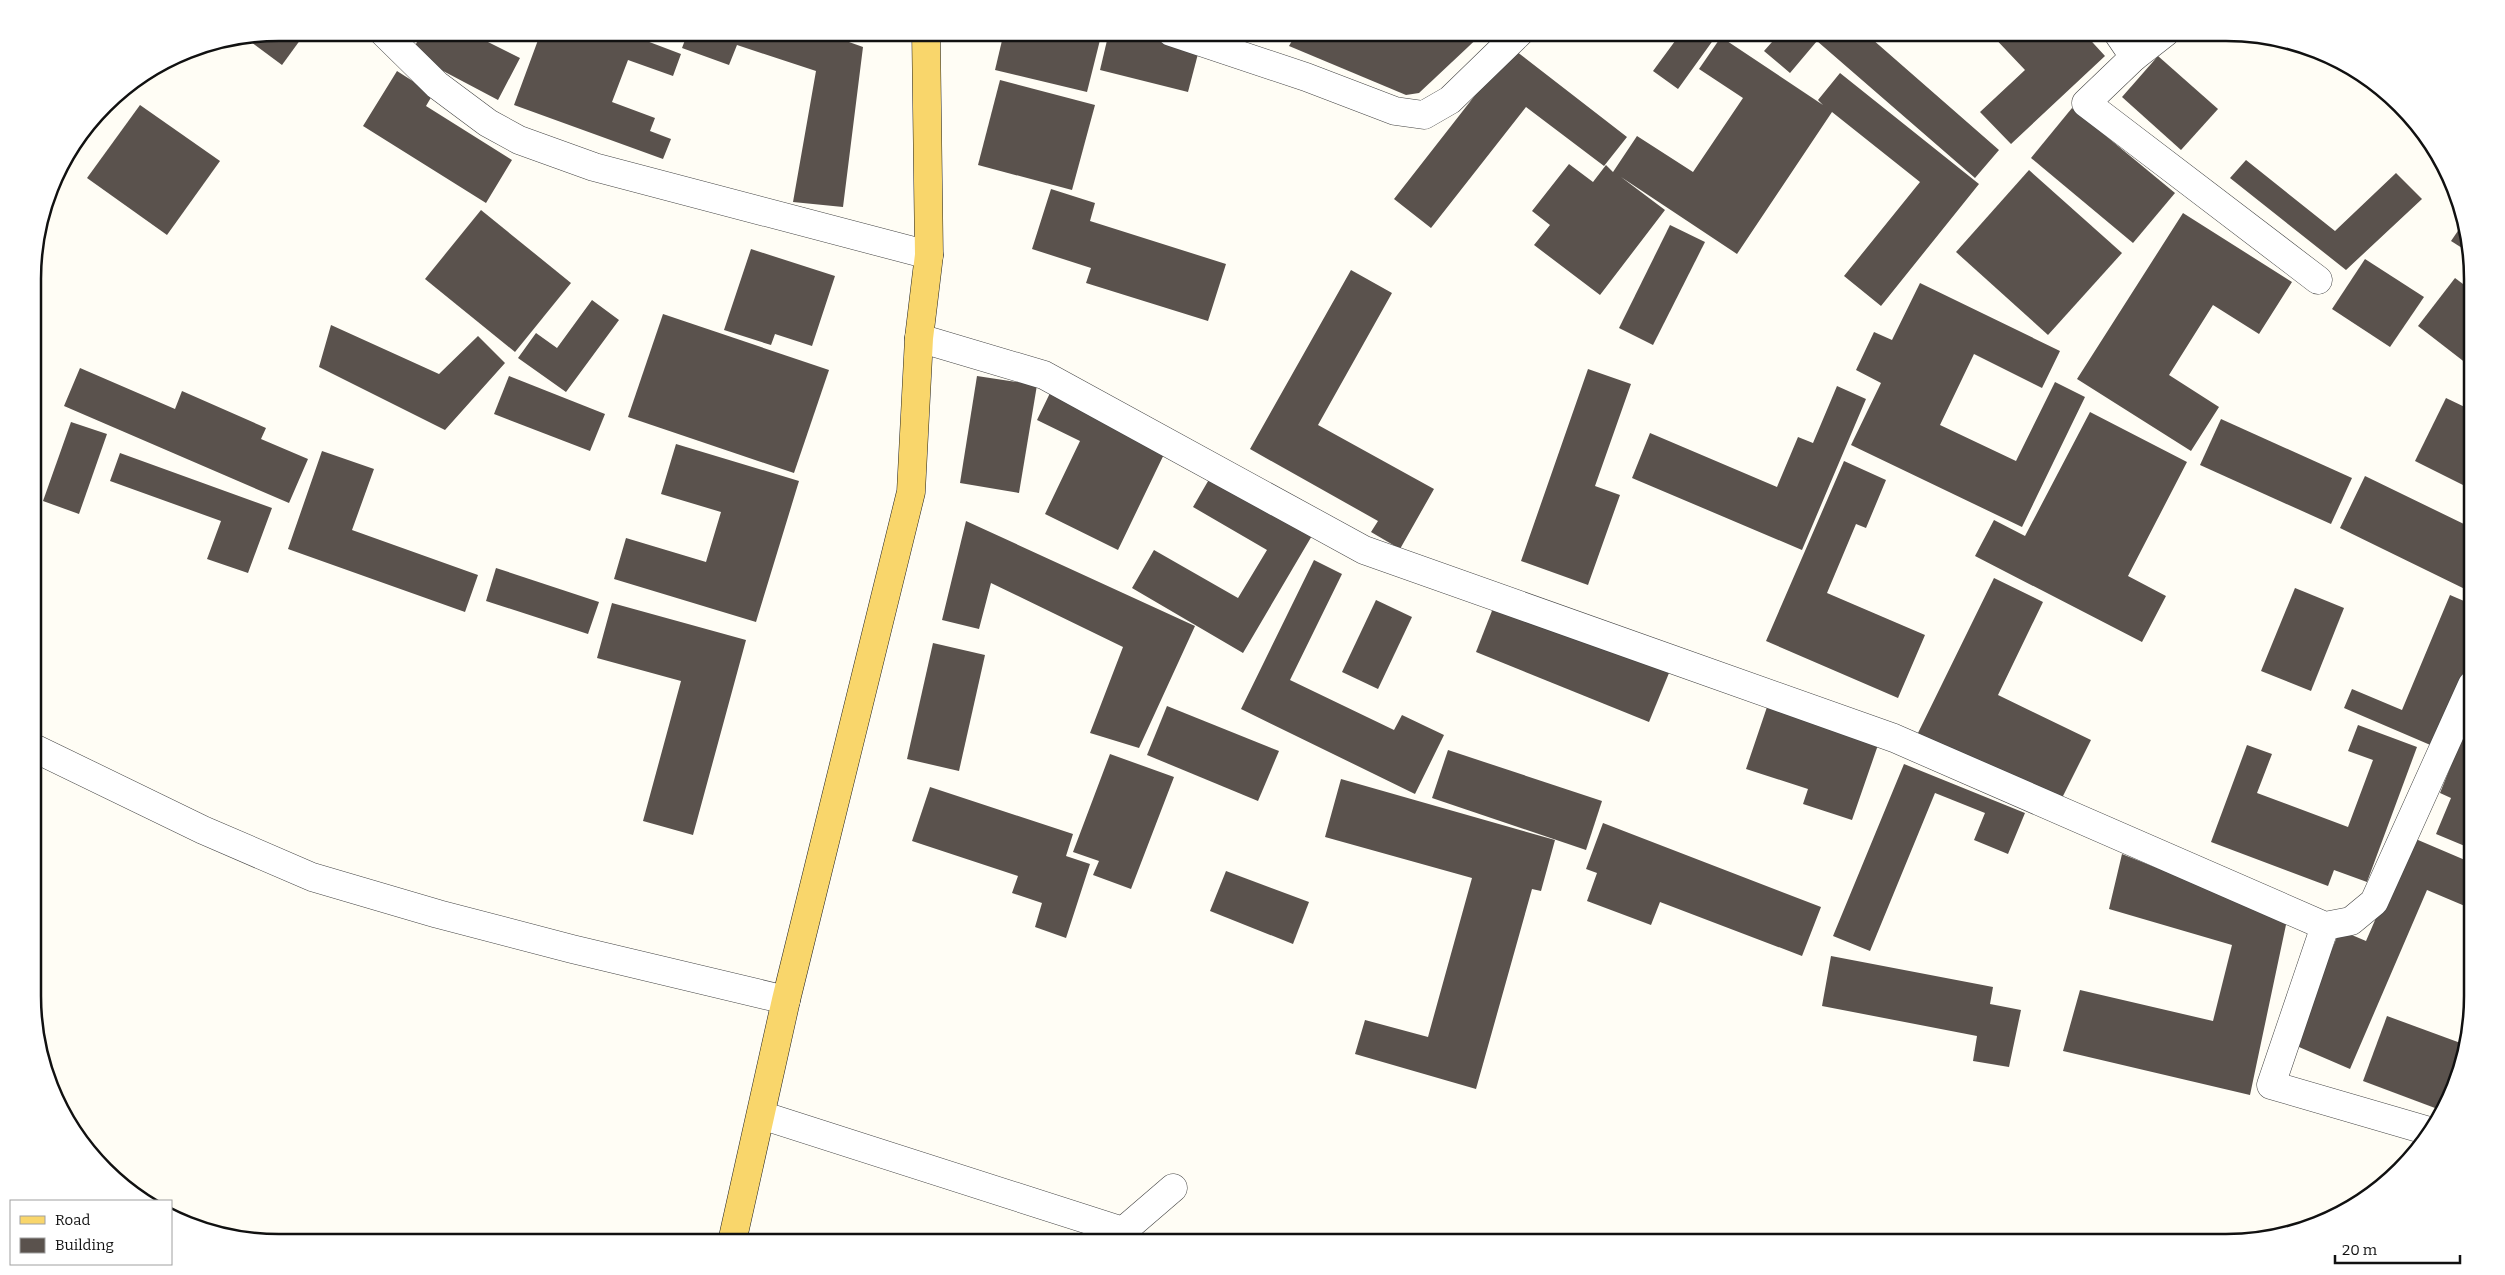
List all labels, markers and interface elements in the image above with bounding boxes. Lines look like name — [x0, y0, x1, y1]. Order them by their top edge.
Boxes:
legend — [10, 1200, 172, 1265]
text: Road — [55, 1211, 90, 1229]
scale bar — [2335, 1232, 2460, 1264]
text: Building — [55, 1236, 114, 1254]
text: 20 m — [2342, 1241, 2378, 1259]

